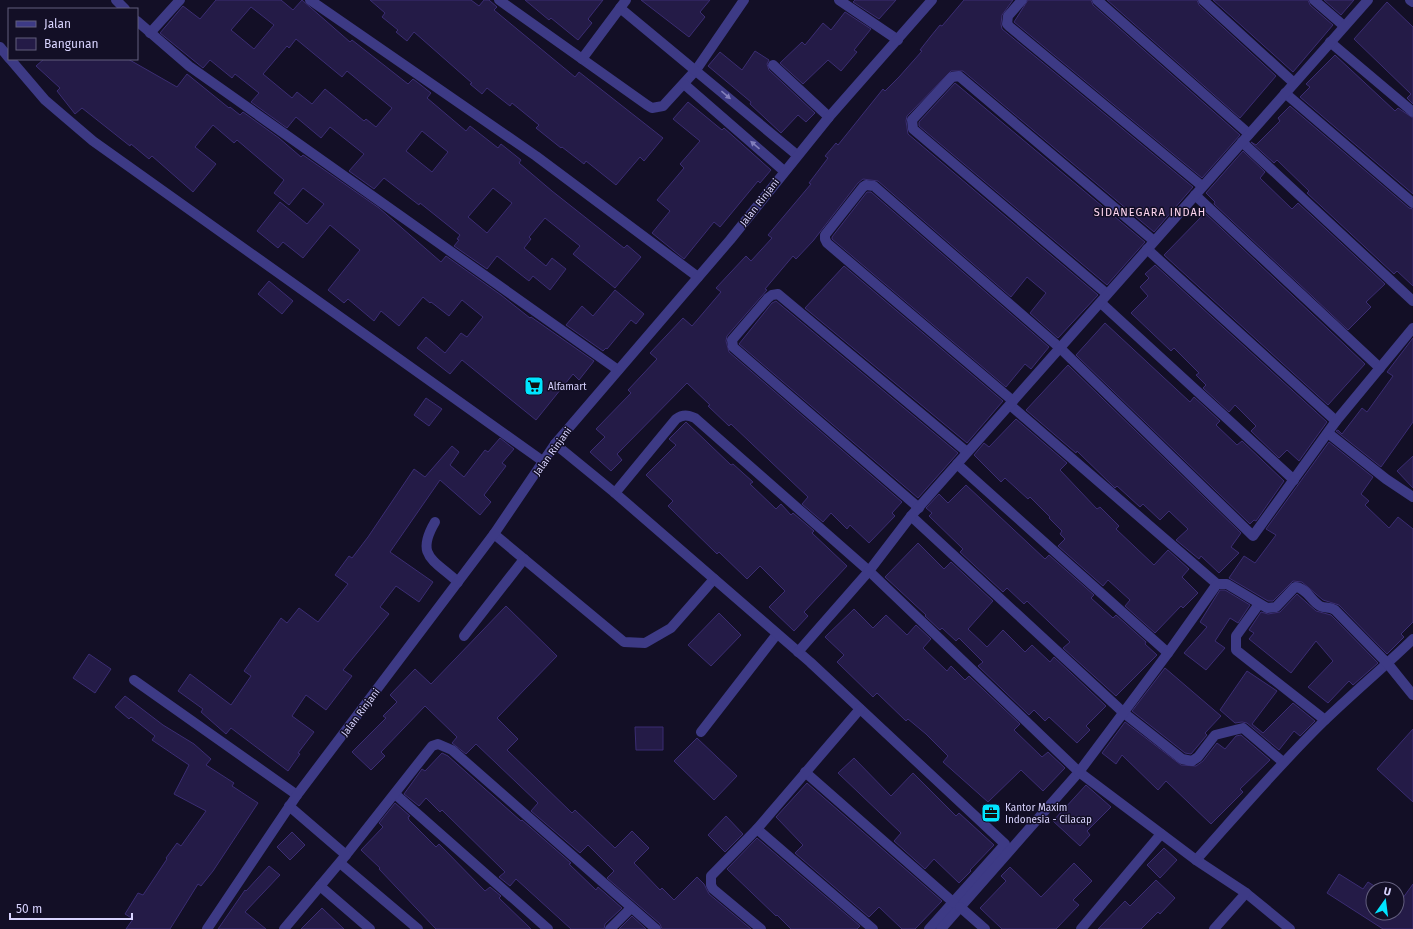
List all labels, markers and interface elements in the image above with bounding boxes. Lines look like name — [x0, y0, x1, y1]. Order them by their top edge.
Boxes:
legend — [8, 8, 138, 60]
text: Jalan — [44, 17, 71, 31]
text: Bangunan — [44, 37, 99, 51]
one-way arrow — [721, 90, 731, 100]
one-way arrow — [749, 141, 760, 150]
street label: Jalan Rinjani — [738, 176, 782, 229]
district label: SIDANEGARA INDAH — [1094, 206, 1206, 219]
supermarket icon: Alfamart — [523, 375, 545, 397]
place label: Alfamart — [548, 381, 587, 393]
street label: Jalan Rinjani — [531, 425, 574, 478]
street label: Jalan Rinjani — [339, 686, 383, 739]
office icon: Kantor Maxim Indonesia - Cilacap — [980, 802, 1002, 824]
place label: Kantor Maxim Indonesia - Cilacap — [1005, 802, 1092, 826]
north arrow — [1365, 881, 1405, 921]
text: U — [1382, 885, 1392, 899]
scale bar — [10, 895, 132, 921]
text: 50 m — [16, 902, 42, 916]

